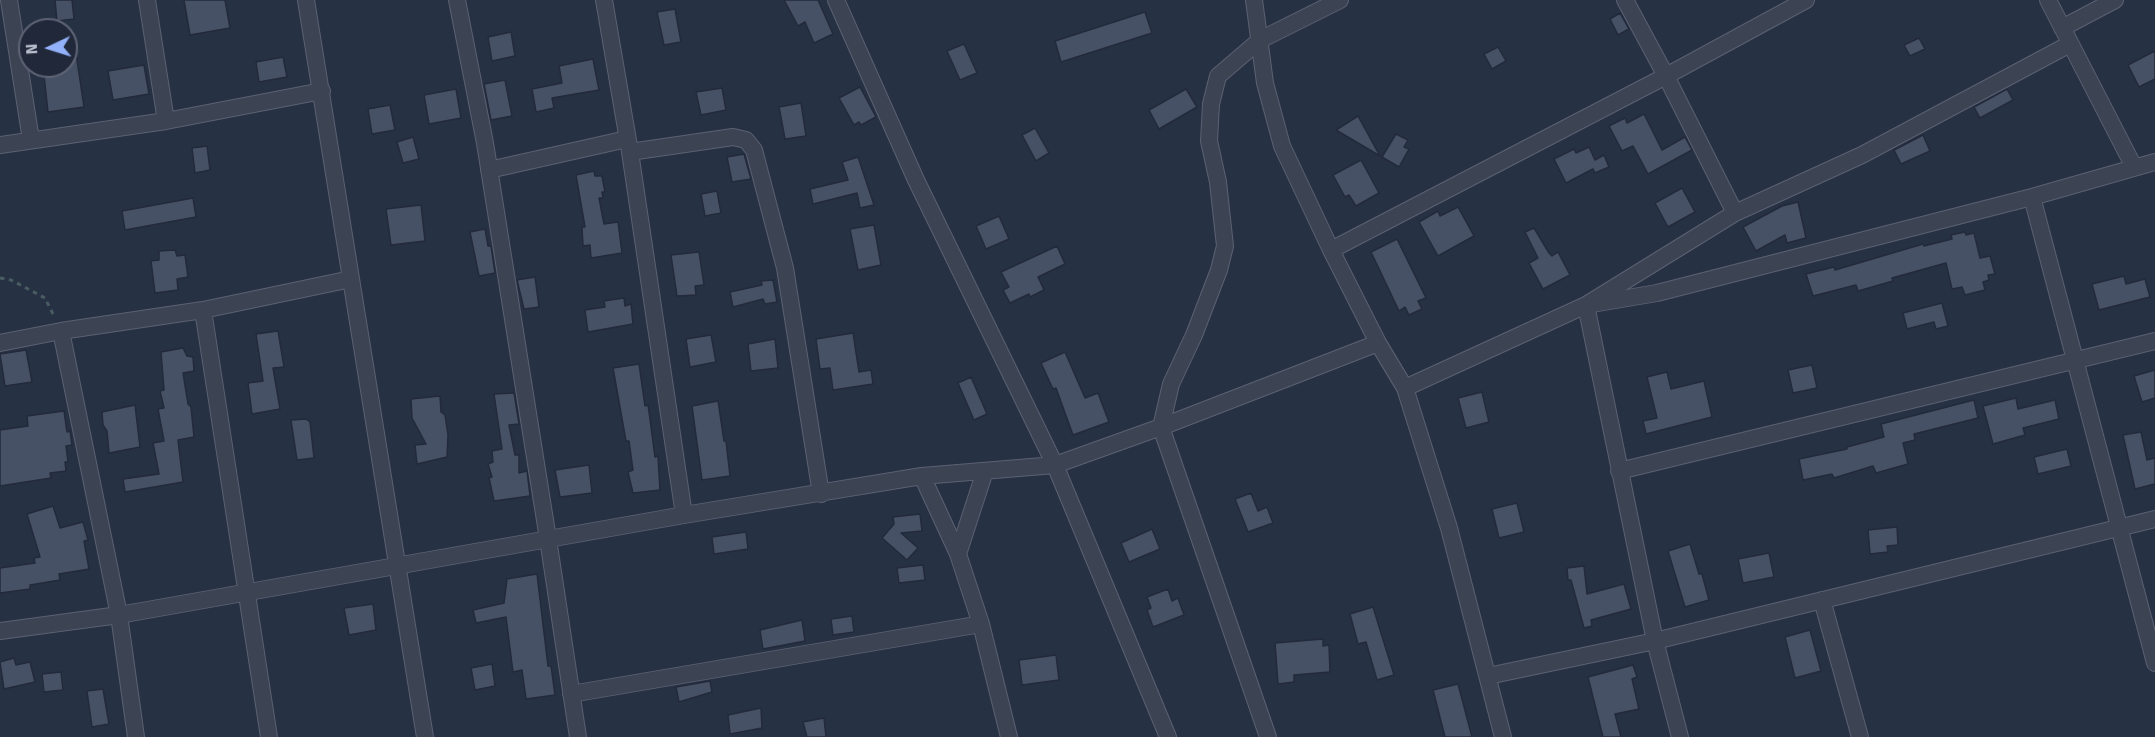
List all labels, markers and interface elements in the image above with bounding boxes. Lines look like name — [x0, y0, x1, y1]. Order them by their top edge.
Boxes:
north arrow — [18, 18, 78, 78]
text: N — [22, 43, 41, 55]

